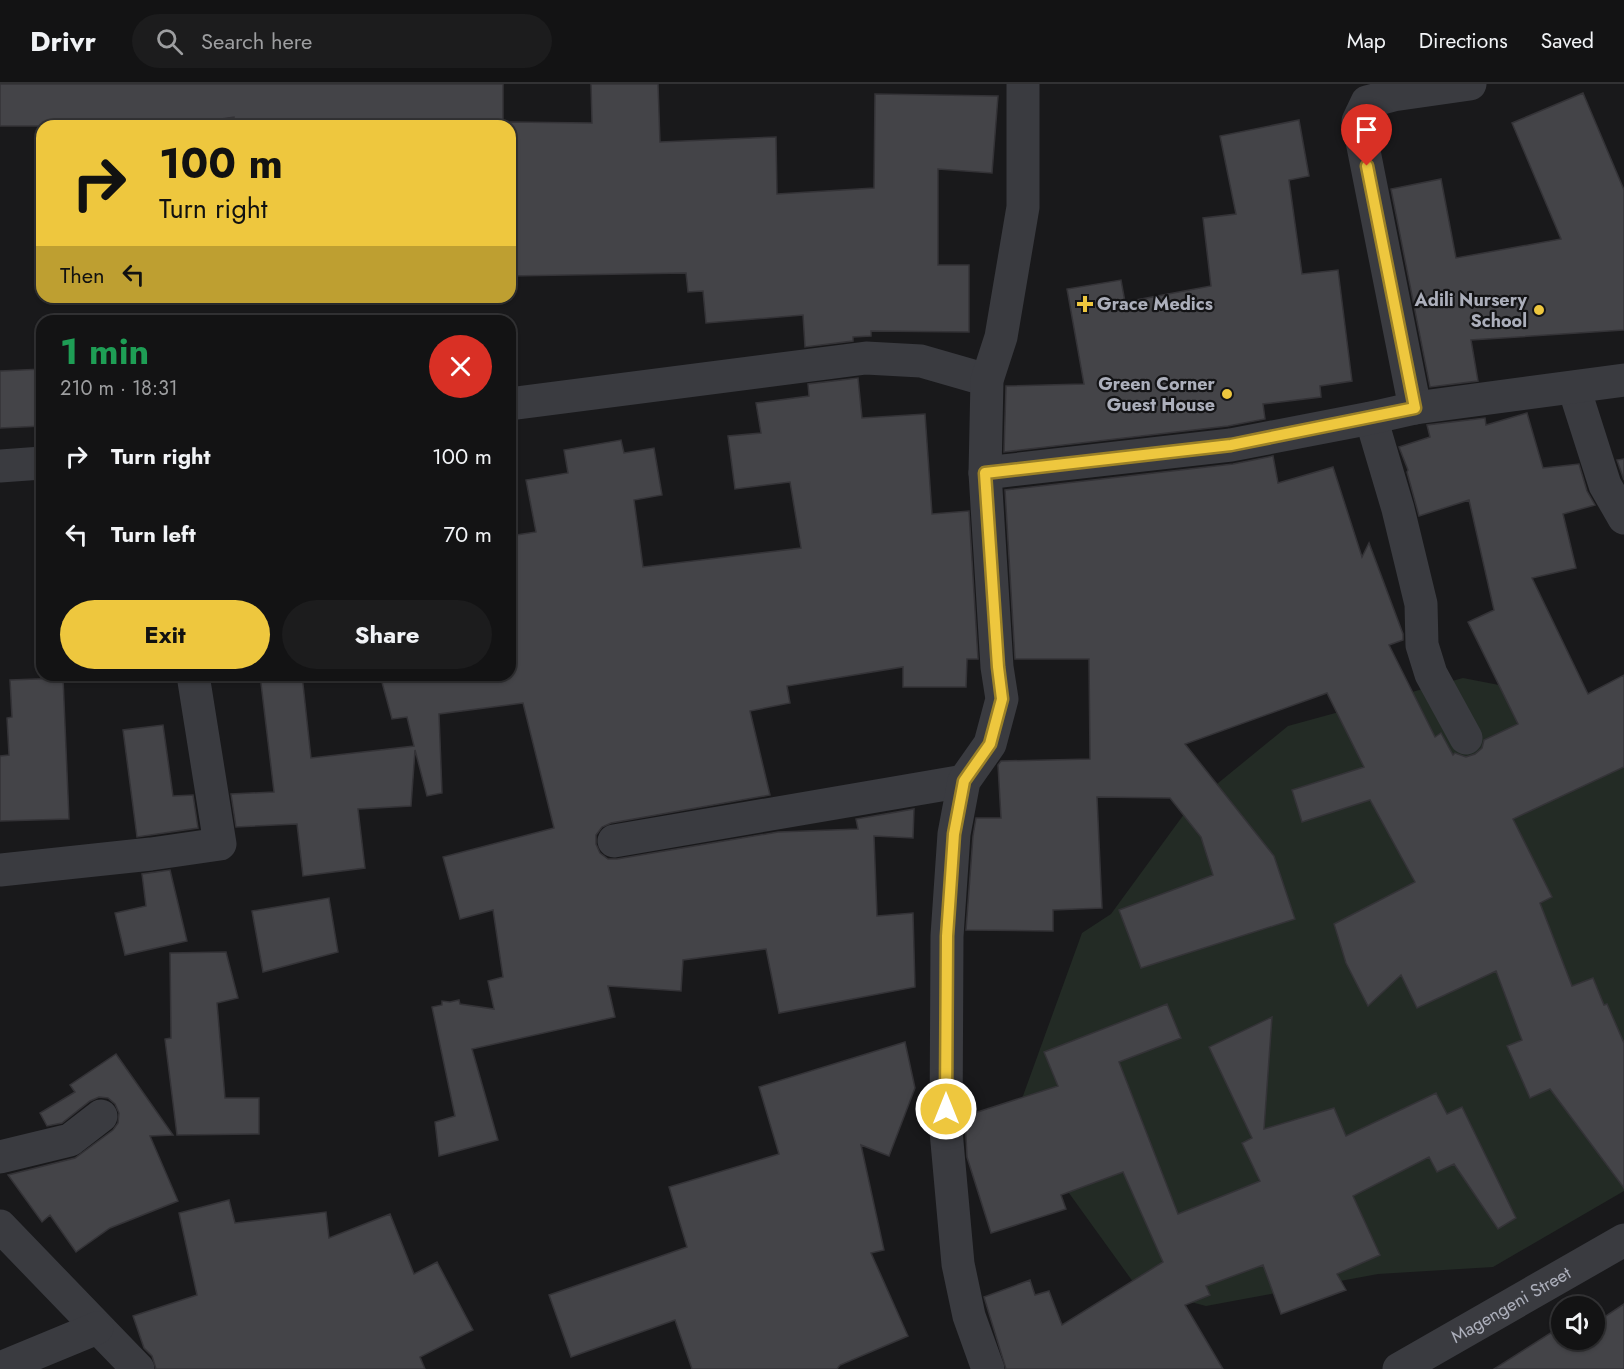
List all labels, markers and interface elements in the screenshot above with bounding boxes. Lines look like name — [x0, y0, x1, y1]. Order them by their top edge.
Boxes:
search box — [132, 14, 552, 68]
text: Drivr — [30, 21, 96, 62]
icon: search — [153, 25, 186, 58]
text: Search here — [201, 25, 312, 57]
text: Map — [1347, 26, 1386, 56]
text: Directions — [1419, 26, 1508, 56]
text: Saved — [1541, 26, 1594, 56]
pin — [1341, 104, 1392, 166]
icon: arrive — [1350, 113, 1383, 146]
text: 100 m — [159, 133, 283, 194]
icon: right — [60, 144, 138, 222]
text: Turn right — [159, 189, 267, 228]
icon: left — [117, 258, 150, 291]
text: Then — [60, 259, 105, 291]
place label: Adili Nursery School — [1414, 287, 1528, 334]
place label: Grace Medics — [1097, 291, 1213, 317]
marker: Grace Medics — [1078, 297, 1092, 311]
marker: Adili Nursery School — [1532, 303, 1546, 317]
text: 1 min — [60, 325, 149, 377]
button: close — [429, 335, 492, 398]
place label: Green Corner Guest House — [1098, 371, 1216, 418]
text: 210 m · 18:31 — [60, 374, 178, 403]
marker: Green Corner Guest House — [1220, 387, 1234, 401]
icon: right — [60, 440, 93, 473]
text: Turn right — [111, 440, 211, 472]
text: 100 m — [432, 440, 492, 472]
icon: left — [60, 518, 93, 551]
text: Turn left — [111, 518, 196, 550]
text: 70 m — [443, 518, 492, 550]
button: Exit — [60, 600, 270, 669]
button: Share — [282, 600, 492, 669]
position arrow — [914, 1077, 978, 1141]
street label: Magengeni Street — [1446, 1260, 1576, 1350]
map controls — [1551, 1296, 1605, 1350]
button: sound — [1551, 1296, 1605, 1350]

